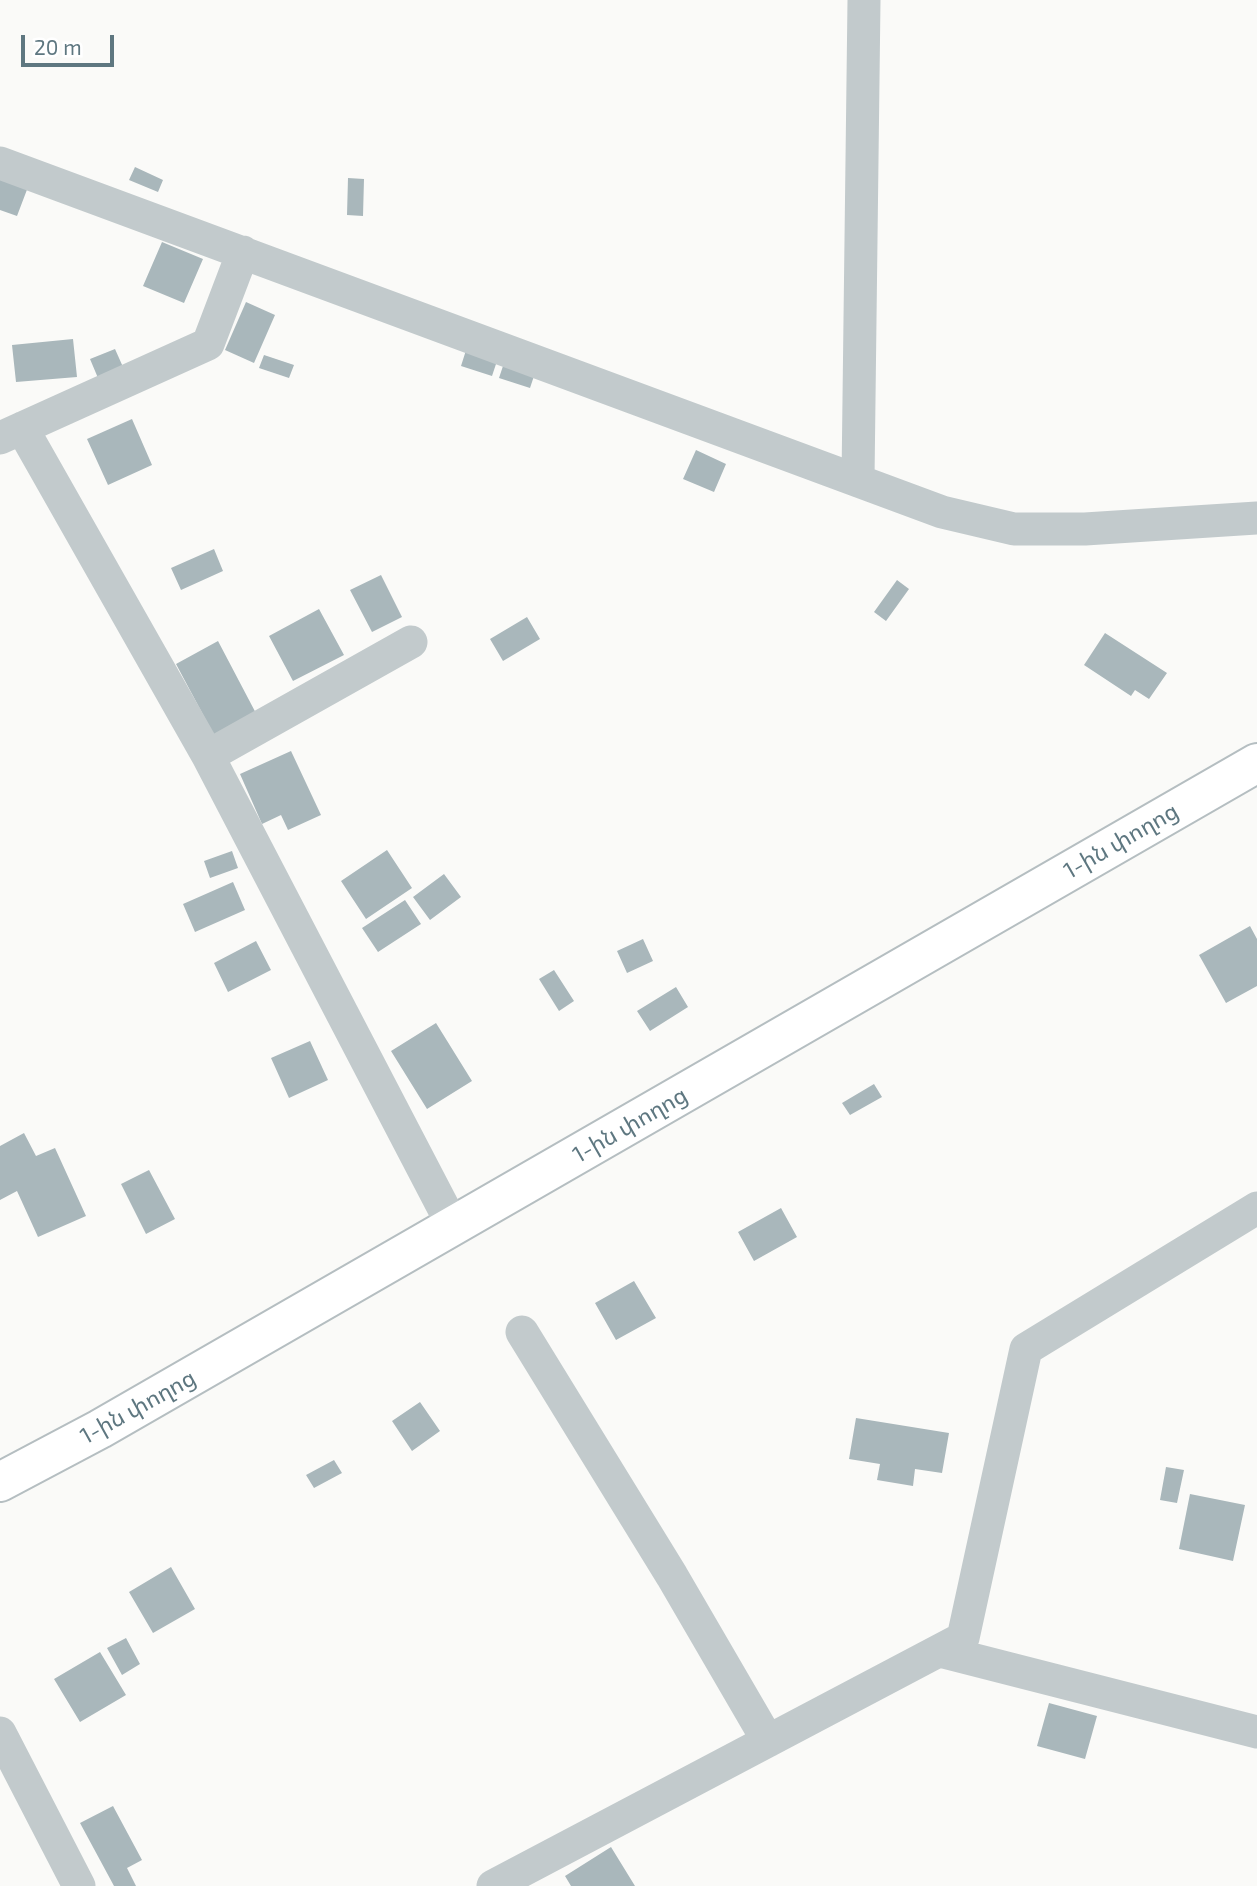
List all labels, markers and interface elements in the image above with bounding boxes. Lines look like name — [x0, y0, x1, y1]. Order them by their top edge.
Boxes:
scale bar — [24, 21, 117, 65]
text: 20 m — [34, 34, 82, 59]
street label: 1-ին փողոց — [1059, 797, 1183, 885]
street label: 1-ին փողոց — [568, 1081, 692, 1169]
street label: 1-ին փողոց — [75, 1364, 201, 1450]

